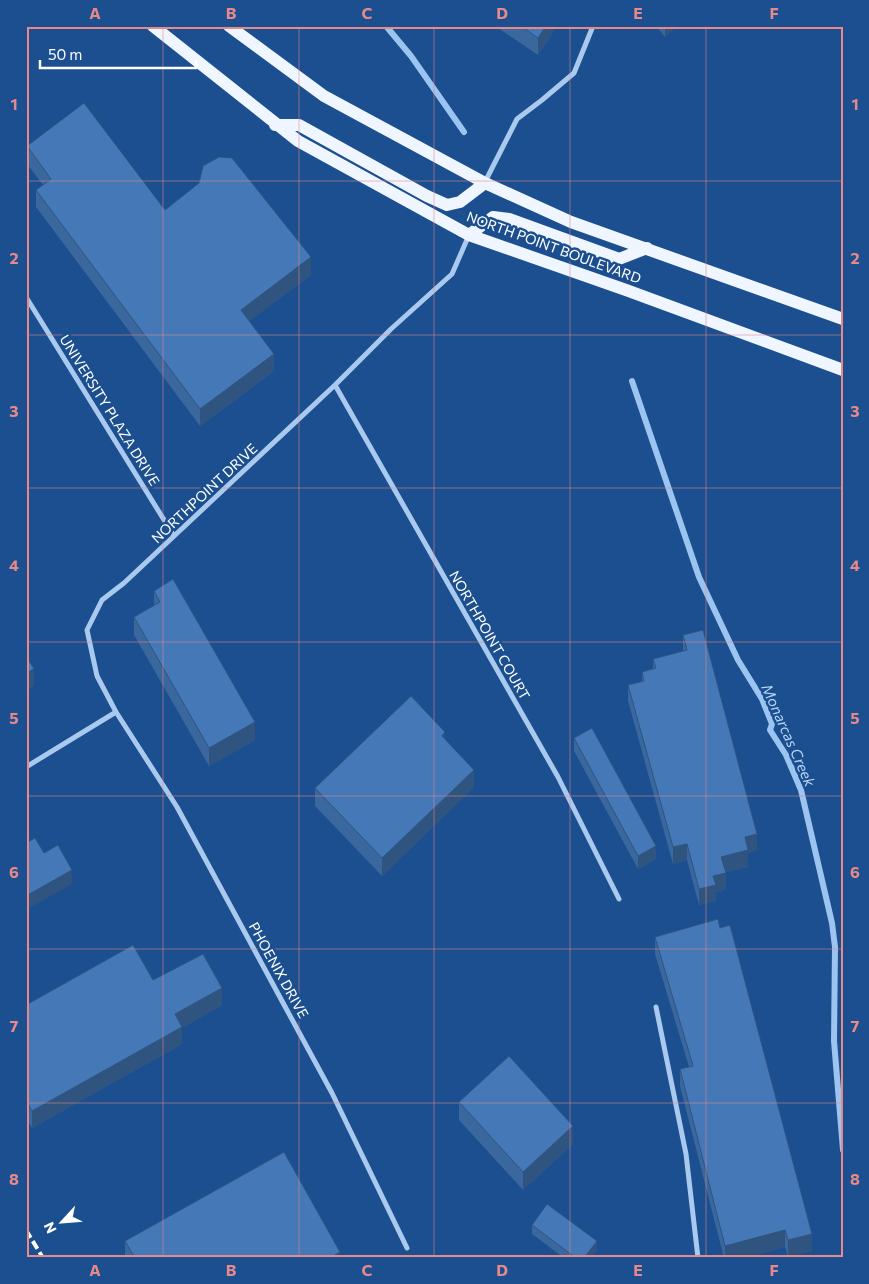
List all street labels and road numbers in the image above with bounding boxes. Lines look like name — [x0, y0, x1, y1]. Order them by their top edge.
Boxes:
street label: NORTH POINT BOULEVARD — [464, 207, 644, 287]
street label: UNIVERSITY PLAZA DRIVE — [57, 331, 163, 489]
street label: NORTHPOINT DRIVE — [148, 440, 260, 546]
street label: NORTHPOINT COURT — [446, 567, 534, 703]
street label: PHOENIX DRIVE — [246, 919, 312, 1021]

